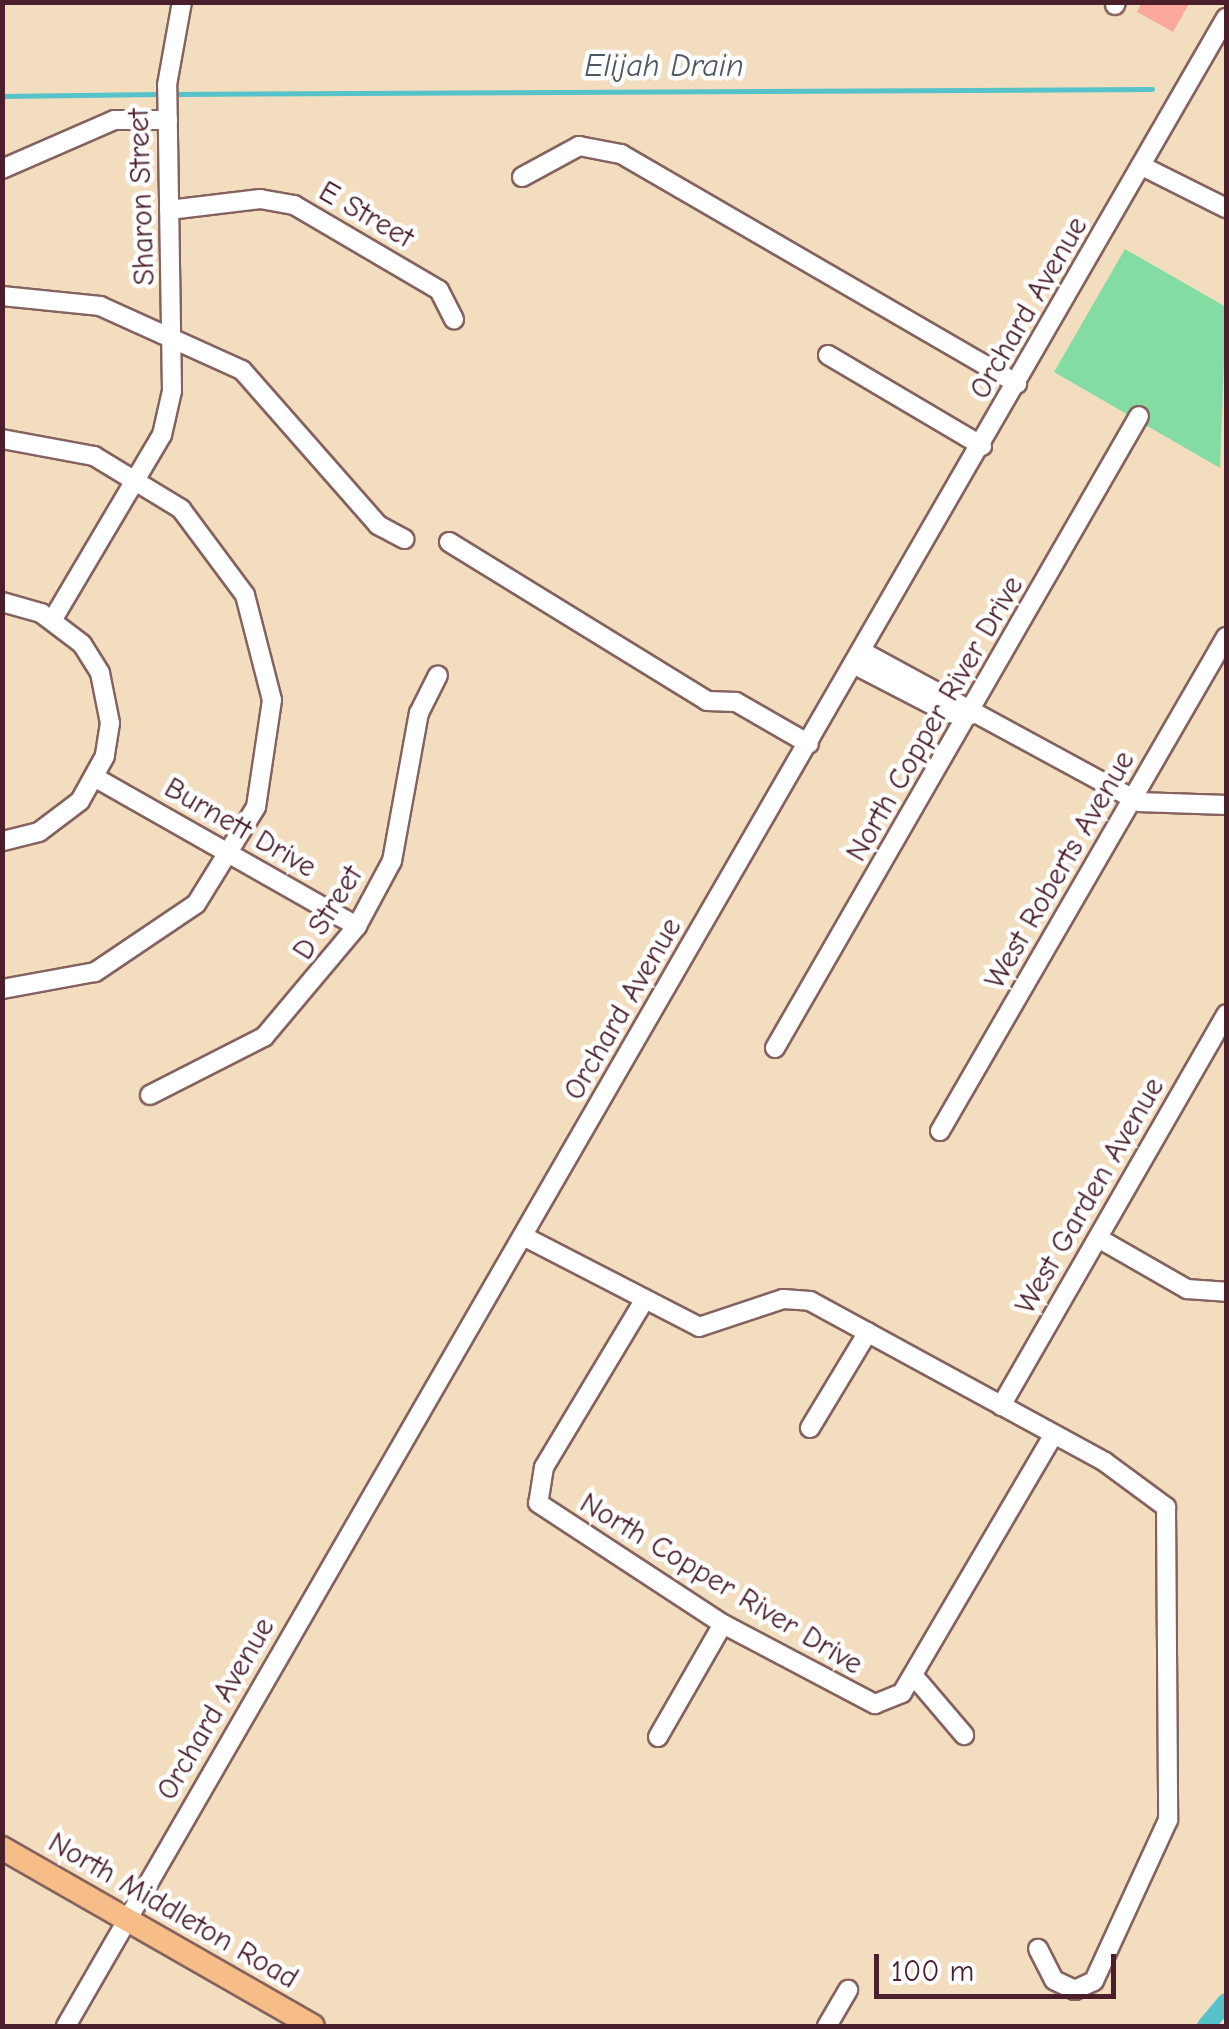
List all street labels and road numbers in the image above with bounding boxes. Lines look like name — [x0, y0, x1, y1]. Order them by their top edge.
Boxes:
street label: Sharon Street — [121, 108, 163, 286]
street label: E Street — [312, 174, 420, 256]
street label: Orchard Avenue — [962, 210, 1096, 406]
street label: North Copper River Drive — [839, 570, 1031, 868]
street label: West Roberts Avenue — [977, 745, 1143, 995]
street label: Burnett Drive — [158, 770, 322, 886]
street label: D Street — [285, 859, 371, 967]
street label: Orchard Avenue — [556, 911, 690, 1107]
street label: West Garden Avenue — [1008, 1071, 1172, 1321]
street label: North Copper River Drive — [573, 1485, 869, 1683]
street label: Orchard Avenue — [149, 1611, 283, 1807]
street label: North Middleton Road — [42, 1825, 304, 1997]

